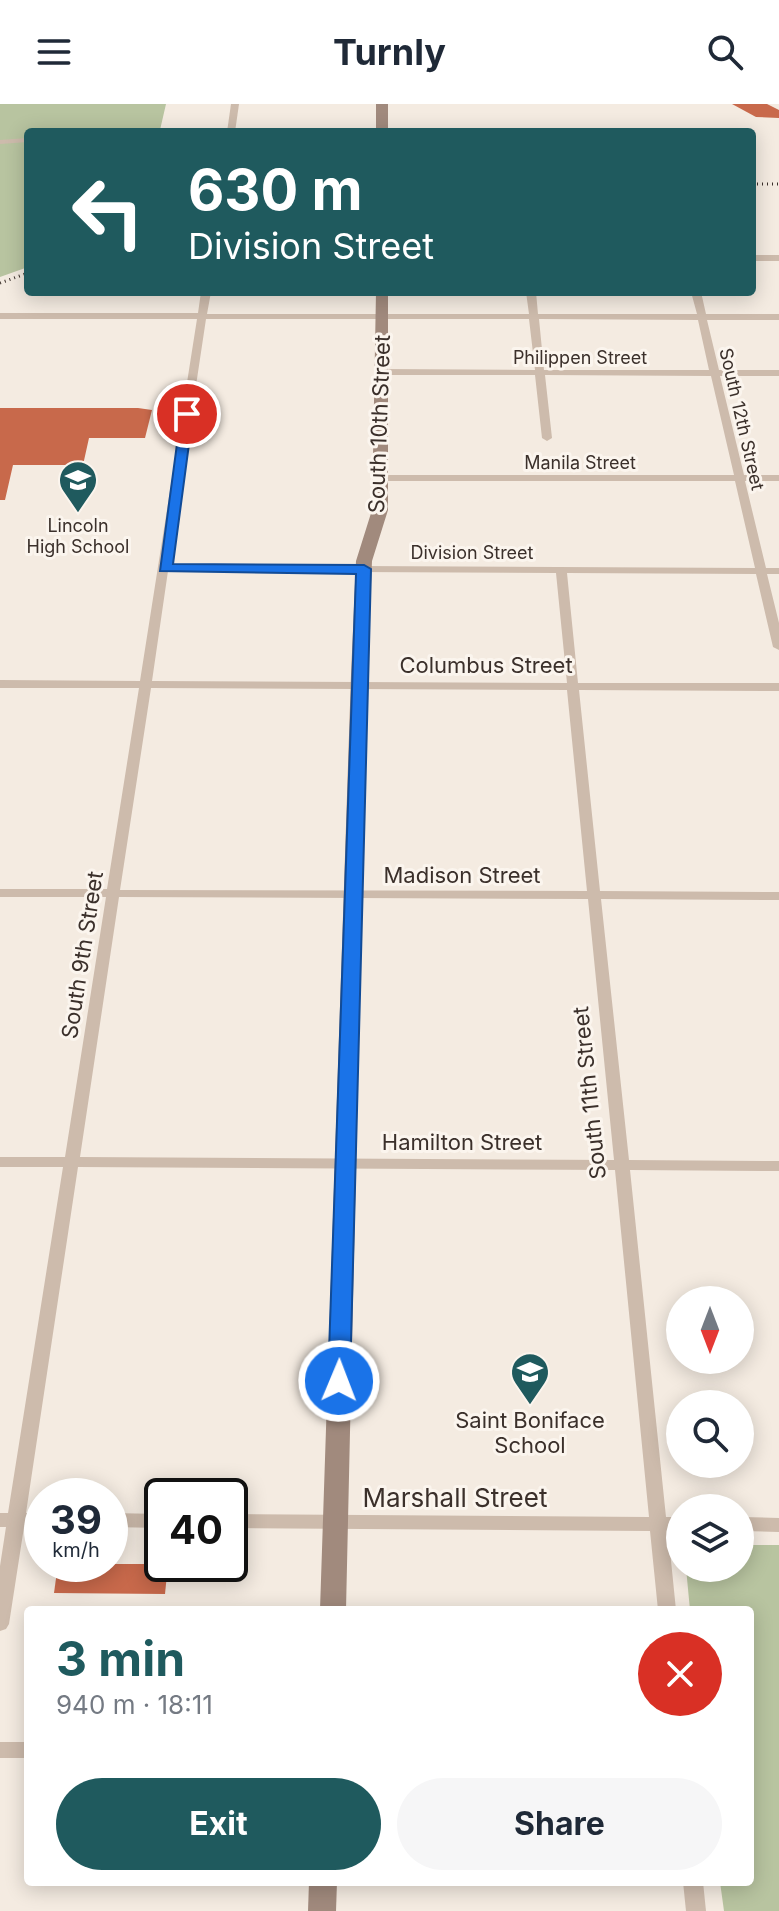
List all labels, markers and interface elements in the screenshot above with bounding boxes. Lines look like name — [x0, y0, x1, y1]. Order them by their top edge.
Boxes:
icon: menu — [32, 30, 76, 74]
text: Turnly — [333, 30, 446, 74]
icon: search — [703, 30, 747, 74]
text: 630 m — [188, 156, 363, 224]
icon: left — [56, 160, 160, 264]
text: Division Street — [188, 224, 434, 268]
street label: South 10th Street — [363, 334, 395, 514]
street label: South 12th Street — [715, 346, 769, 492]
street label: Philippen Street — [513, 347, 647, 368]
pin — [153, 380, 221, 448]
icon: arrive — [165, 392, 209, 436]
street label: Manila Street — [524, 452, 636, 473]
school or university icon: Lincoln High School — [57, 459, 99, 514]
place label: Lincoln High School — [27, 515, 129, 557]
street label: Division Street — [411, 542, 534, 563]
street label: Columbus Street — [399, 652, 573, 678]
street label: Madison Street — [383, 862, 541, 888]
street label: South 9th Street — [56, 869, 108, 1041]
street label: South 11th Street — [567, 1005, 611, 1181]
street label: Hamilton Street — [382, 1129, 542, 1155]
north arrow — [666, 1286, 754, 1374]
map controls — [666, 1286, 754, 1582]
position arrow — [297, 1339, 381, 1423]
school or university icon: Saint Boniface School — [509, 1351, 551, 1406]
button: search — [666, 1390, 754, 1478]
place label: Saint Boniface School — [455, 1407, 605, 1458]
speed limit sign: 40 — [144, 1478, 248, 1582]
street label: Marshall Street — [363, 1482, 547, 1513]
button: layers — [666, 1494, 754, 1582]
text: 39 — [50, 1495, 102, 1544]
text: km/h — [52, 1538, 100, 1562]
text: 3 min — [56, 1629, 185, 1688]
button: close — [638, 1632, 722, 1716]
text: 940 m · 18:11 — [56, 1689, 213, 1720]
button: Exit — [56, 1778, 381, 1870]
button: Share — [397, 1778, 722, 1870]

